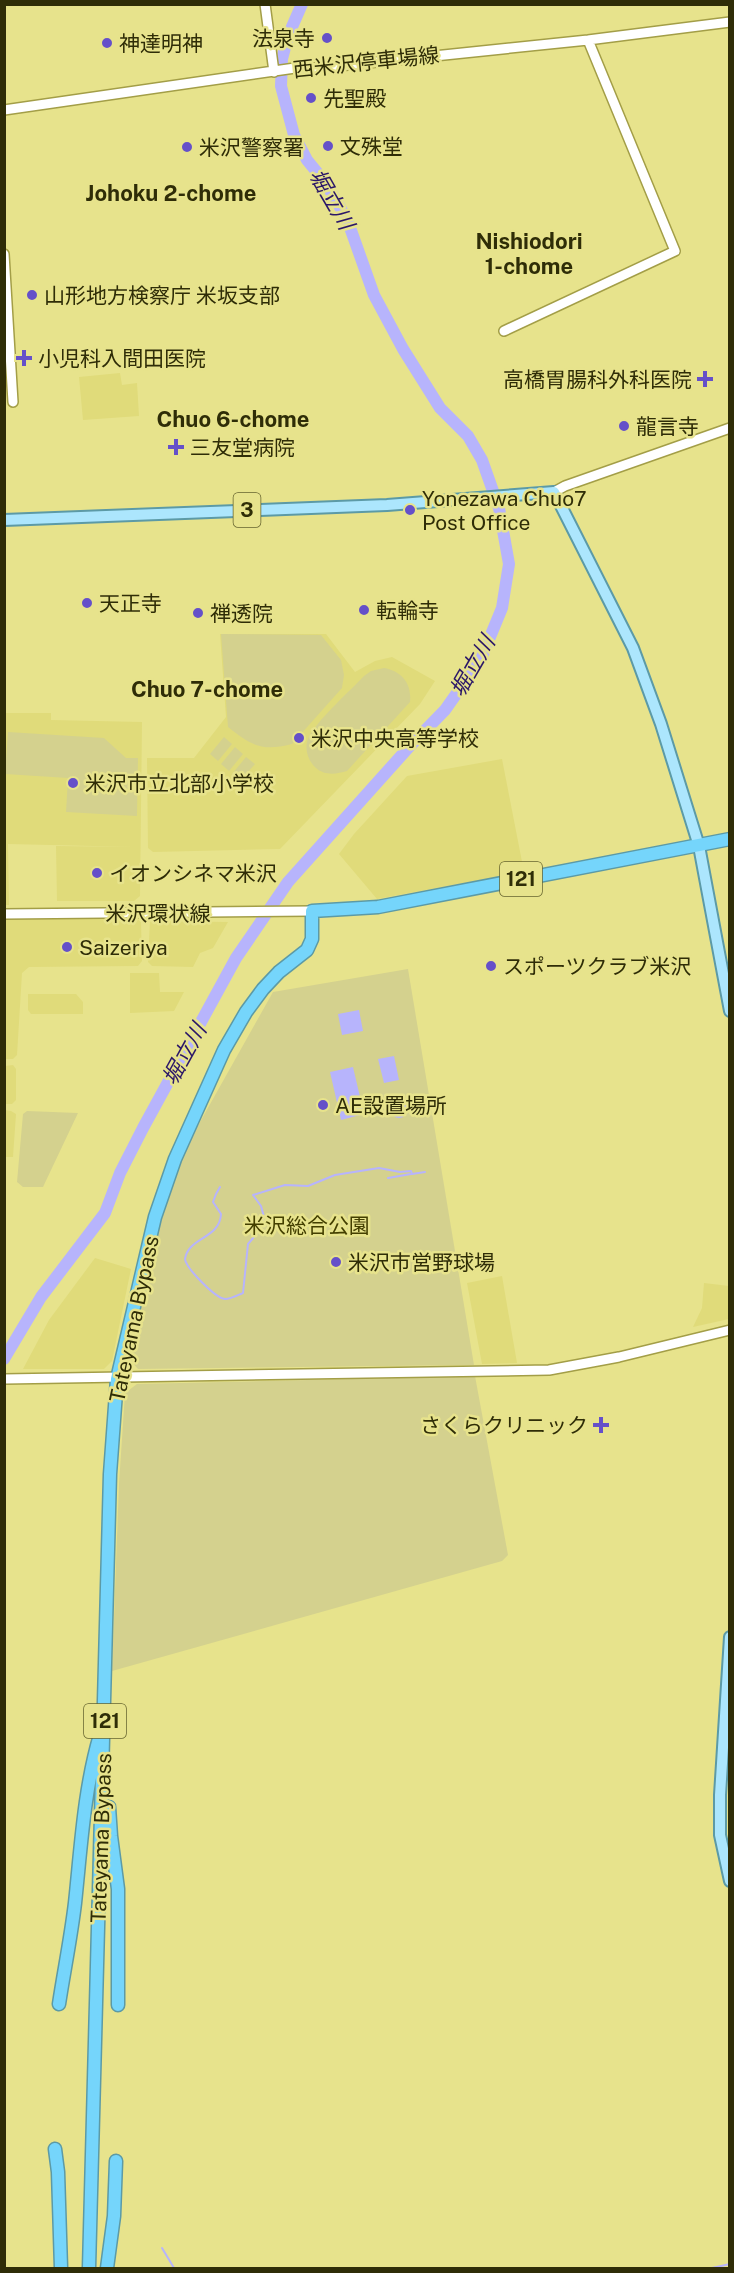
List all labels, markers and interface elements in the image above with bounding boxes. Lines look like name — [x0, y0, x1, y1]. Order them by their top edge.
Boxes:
place label: 法泉寺 — [252, 26, 315, 51]
place label: 神達明神 — [119, 31, 203, 56]
marker: 法泉寺 — [320, 31, 334, 45]
marker: 神達明神 — [100, 36, 114, 50]
street label: 西米沢停車場線 — [292, 42, 440, 82]
place label: 先聖殿 — [323, 86, 386, 111]
marker: 先聖殿 — [304, 91, 318, 105]
place label: 文殊堂 — [340, 134, 403, 159]
place label: 米沢警察署 — [199, 135, 304, 160]
marker: 文殊堂 — [321, 139, 335, 153]
marker: 米沢警察署 — [180, 140, 194, 154]
water label: 堀立川 — [304, 164, 361, 236]
district label: Johoku 2-chome — [86, 180, 256, 206]
district label: Nishiodori 1-chome — [475, 228, 583, 279]
place label: 山形地方検察庁 米坂支部 — [44, 283, 280, 308]
marker: 山形地方検察庁 米坂支部 — [25, 288, 39, 302]
place label: 小児科入間田医院 — [38, 346, 206, 371]
marker: 小児科入間田医院 — [15, 349, 33, 367]
place label: 高橋胃腸科外科医院 — [503, 367, 692, 392]
marker: 高橋胃腸科外科医院 — [696, 370, 714, 388]
district label: Chuo 6-chome — [157, 406, 310, 432]
place label: 龍言寺 — [636, 414, 699, 439]
marker: 龍言寺 — [617, 419, 631, 433]
place label: 三友堂病院 — [190, 435, 295, 460]
marker: 三友堂病院 — [167, 438, 185, 456]
place label: Yonezawa Chuo7 Post Office — [422, 486, 587, 535]
road number: 3 — [234, 493, 260, 527]
marker: Yonezawa Chuo7 Post Office — [403, 503, 417, 517]
place label: 天正寺 — [99, 591, 162, 616]
marker: 天正寺 — [80, 596, 94, 610]
place label: 転輪寺 — [376, 598, 439, 623]
place label: 禅透院 — [210, 601, 273, 626]
marker: 転輪寺 — [357, 603, 371, 617]
marker: 禅透院 — [191, 606, 205, 620]
water label: 堀立川 — [444, 629, 501, 701]
district label: Chuo 7-chome — [131, 676, 283, 702]
place label: 米沢中央高等学校 — [311, 726, 479, 751]
marker: 米沢中央高等学校 — [292, 731, 306, 745]
place label: 米沢市立北部小学校 — [85, 771, 274, 796]
marker: 米沢市立北部小学校 — [66, 776, 80, 790]
place label: イオンシネマ米沢 — [109, 861, 277, 886]
road number: 121 — [500, 862, 542, 896]
marker: イオンシネマ米沢 — [90, 866, 104, 880]
street label: 米沢環状線 — [106, 901, 211, 926]
place label: Saizeriya — [79, 935, 168, 960]
marker: Saizeriya — [60, 940, 74, 954]
place label: スポーツクラブ米沢 — [503, 954, 692, 979]
marker: スポーツクラブ米沢 — [484, 959, 498, 973]
water label: 堀立川 — [157, 1017, 212, 1089]
place label: AE設置場所 — [335, 1093, 447, 1118]
marker: AE設置場所 — [316, 1098, 330, 1112]
park label: 米沢総合公園 — [244, 1213, 370, 1238]
street label: Tateyama Bypass — [104, 1233, 164, 1405]
place label: 米沢市営野球場 — [348, 1250, 495, 1275]
marker: 米沢市営野球場 — [329, 1255, 343, 1269]
place label: さくらクリニック — [420, 1413, 588, 1438]
marker: さくらクリニック — [592, 1416, 610, 1434]
road number: 121 — [84, 1704, 126, 1738]
street label: Tateyama Bypass — [86, 1753, 116, 1923]

